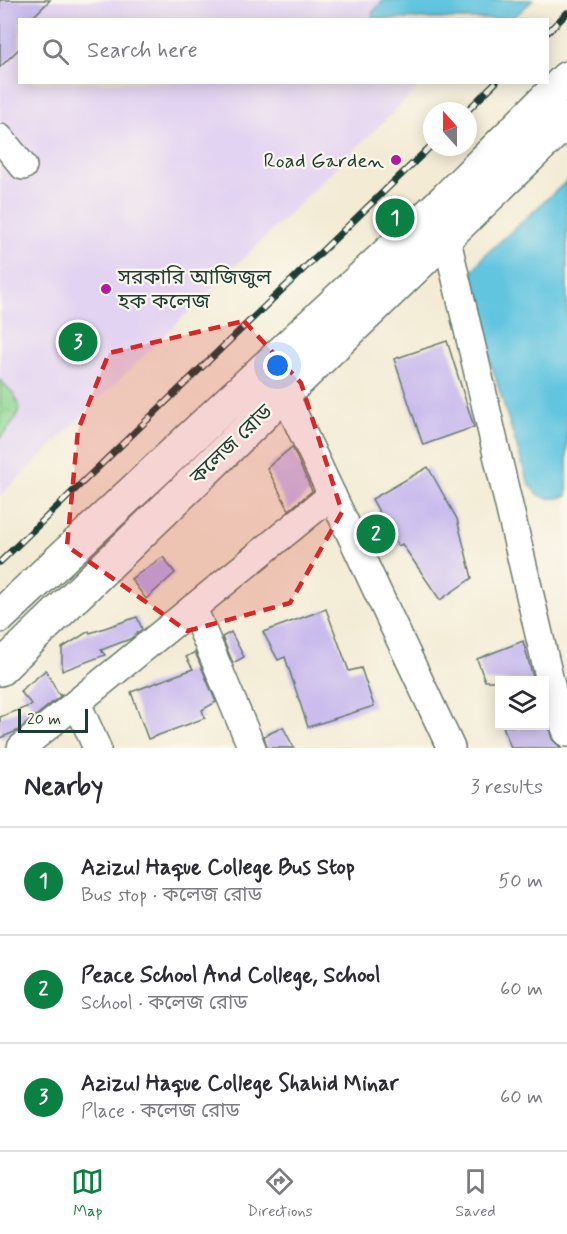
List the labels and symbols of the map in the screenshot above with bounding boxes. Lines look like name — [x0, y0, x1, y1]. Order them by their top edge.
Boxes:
north arrow — [423, 102, 477, 156]
place label: Road Garden — [263, 147, 385, 175]
marker: Road Garden — [389, 153, 403, 167]
pin: 1 — [376, 196, 414, 240]
place label: সরকারি আজিজুল হক কলেজ — [117, 264, 272, 316]
marker: সরকারি আজিজুল হক কলেজ — [99, 282, 113, 296]
pin: 3 — [58, 320, 98, 364]
your location — [263, 351, 292, 380]
street label: কলেজ রোড — [184, 398, 280, 492]
pin: 2 — [356, 512, 395, 556]
scale bar — [18, 706, 88, 734]

